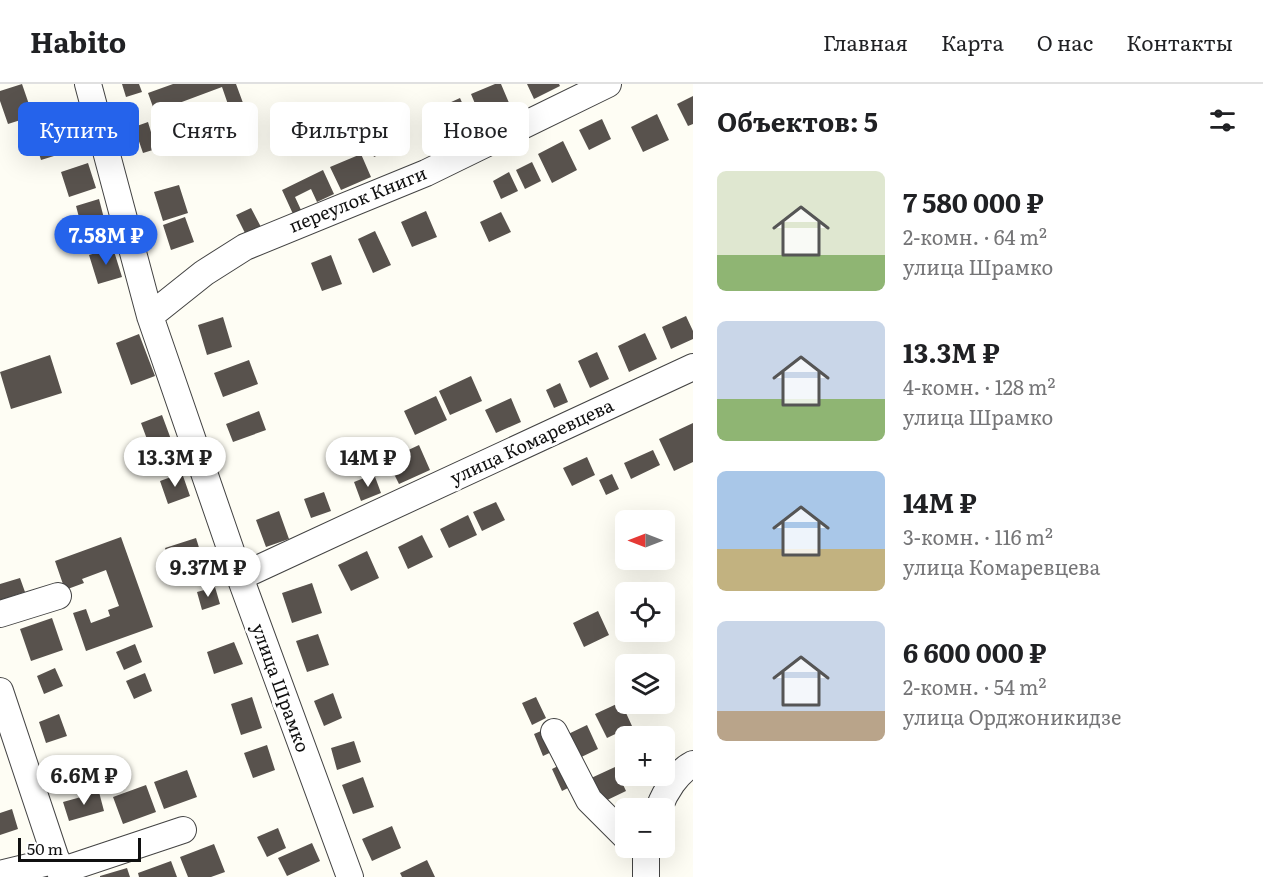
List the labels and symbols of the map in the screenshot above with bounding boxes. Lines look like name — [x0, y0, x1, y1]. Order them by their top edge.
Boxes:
street label: переулок Книги — [284, 159, 430, 239]
pin: 7.58M ₽ — [51, 215, 161, 266]
street label: улица Комаревцева — [445, 391, 618, 490]
pin: 13.3M ₽ — [120, 437, 230, 488]
pin: 14M ₽ — [326, 437, 410, 488]
north arrow — [615, 510, 675, 570]
pin: 9.37M ₽ — [153, 547, 263, 598]
street label: улица Шрамко — [246, 619, 317, 756]
pin: 6.6M ₽ — [35, 755, 133, 806]
scale bar — [18, 835, 141, 862]

